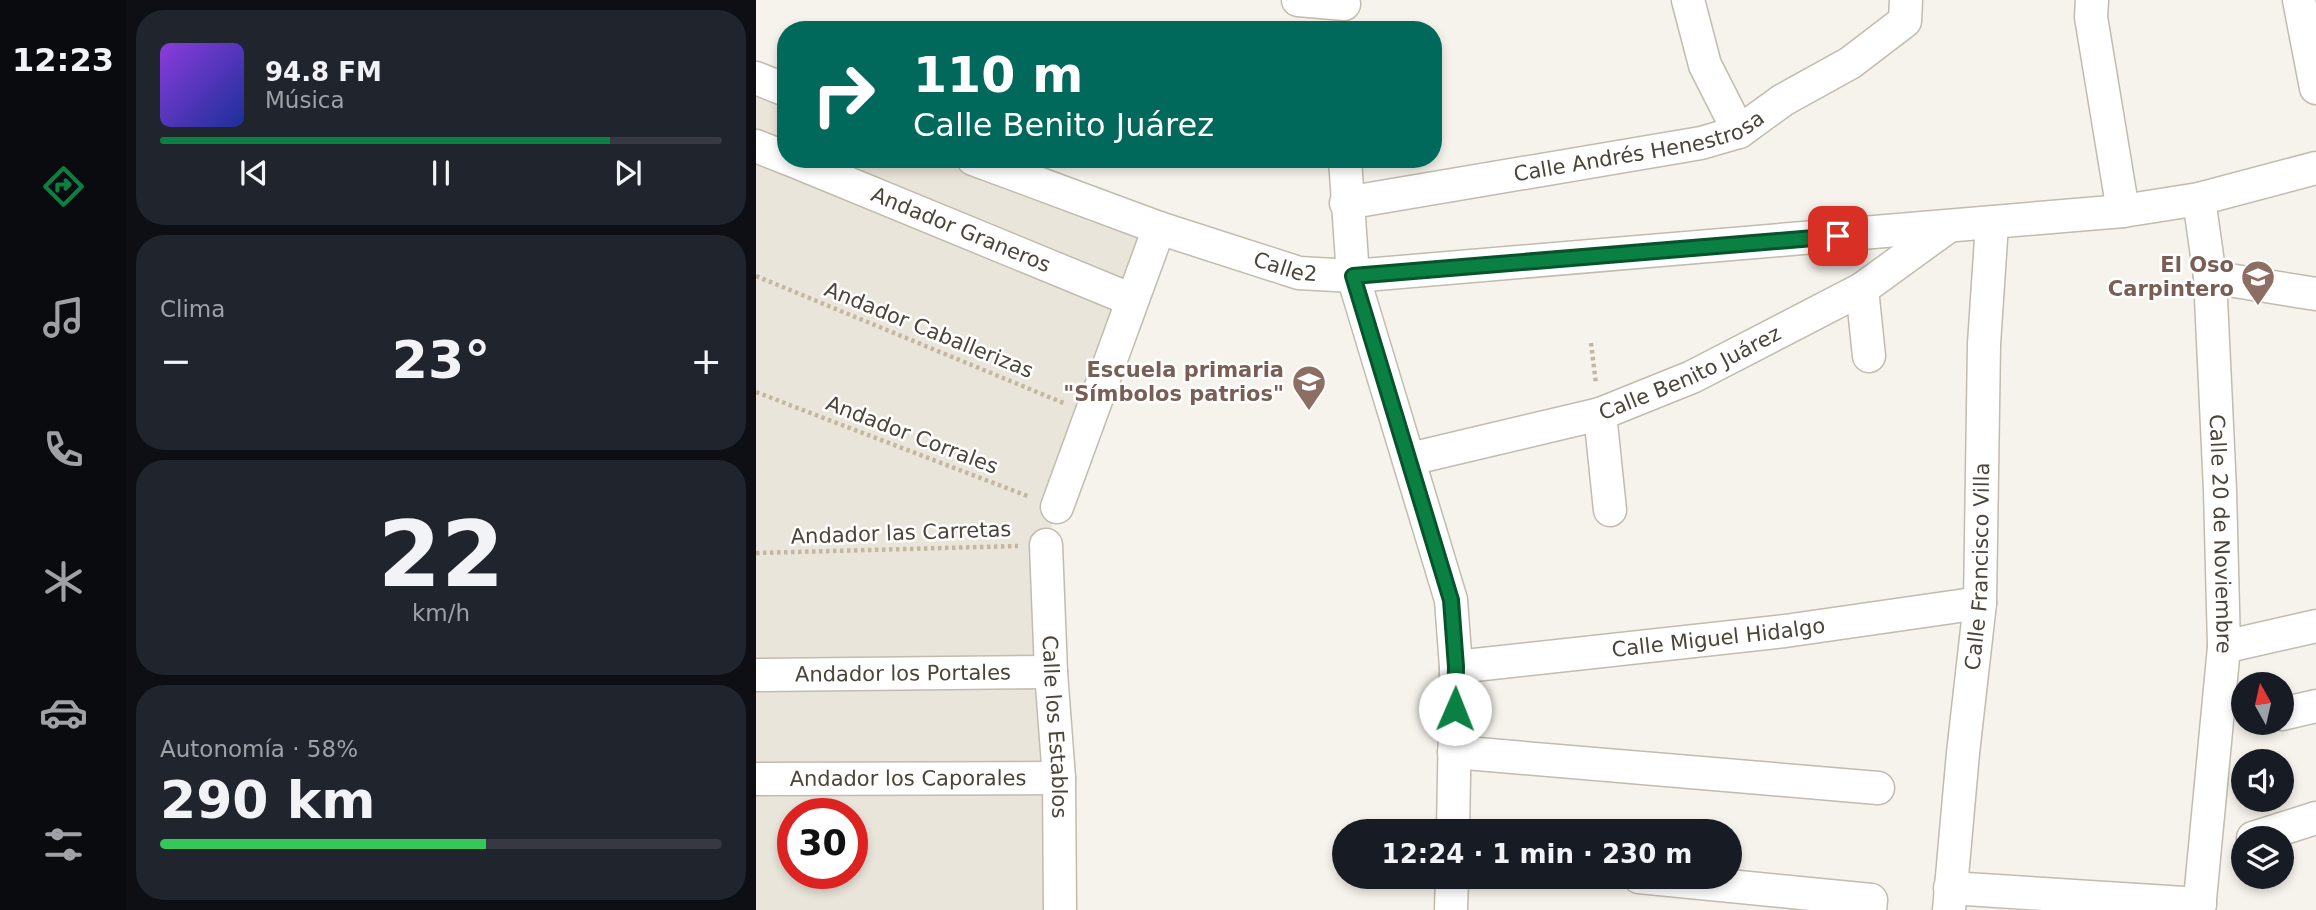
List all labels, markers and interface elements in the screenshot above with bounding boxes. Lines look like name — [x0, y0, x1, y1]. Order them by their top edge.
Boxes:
text: 12:23 — [12, 41, 114, 79]
text: 110 m — [913, 47, 1083, 104]
icon: right — [798, 49, 889, 140]
text: 94.8 FM — [265, 57, 382, 87]
text: Música — [265, 87, 345, 113]
text: Calle Benito Juárez — [913, 106, 1214, 144]
street label: Calle Andrés Henestrosa — [1512, 106, 1769, 186]
icon: previous — [235, 154, 273, 192]
icon: pause — [422, 154, 460, 192]
icon: next — [609, 154, 647, 192]
icon: directions — [39, 162, 88, 211]
street label: Andador Graneros — [868, 182, 1054, 277]
pin — [1808, 206, 1868, 266]
icon: arrive — [1819, 217, 1857, 255]
street label: Calle2 — [1250, 247, 1318, 286]
place label: El Oso Carpintero — [2108, 253, 2234, 301]
school or university icon: El Oso Carpintero — [2239, 258, 2277, 307]
street label: Andador Caballerizas — [821, 277, 1037, 383]
icon: music — [39, 293, 88, 342]
text: Clima — [160, 296, 225, 322]
street label: Calle Benito Juárez — [1595, 321, 1785, 425]
text: 23° — [392, 330, 490, 390]
text: − — [160, 339, 192, 383]
text: + — [690, 339, 722, 383]
place label: Escuela primaria "Símbolos patrios" — [1063, 358, 1284, 406]
school or university icon: Escuela primaria "Símbolos patrios" — [1290, 363, 1328, 412]
street label: Andador Corrales — [823, 391, 1001, 479]
street label: Calle 20 de Noviembre — [2204, 414, 2237, 655]
icon: phone — [39, 425, 88, 474]
street label: Calle Francisco Villa — [1960, 462, 1994, 671]
text: 22 — [378, 502, 504, 607]
street label: Andador las Carretas — [790, 517, 1012, 549]
icon: climate — [39, 557, 88, 606]
text: km/h — [412, 600, 470, 626]
street label: Calle Miguel Hidalgo — [1610, 613, 1827, 662]
street label: Calle los Establos — [1038, 635, 1071, 818]
street label: Andador los Portales — [795, 660, 1011, 687]
position arrow — [1418, 672, 1492, 746]
north arrow — [2231, 672, 2294, 735]
map controls — [2231, 672, 2294, 889]
icon: car — [39, 688, 88, 737]
text: Autonomía · 58% — [160, 736, 358, 762]
button: sound — [2231, 749, 2294, 812]
street label: Andador los Caporales — [790, 766, 1026, 791]
text: 290 km — [160, 770, 375, 830]
speed limit sign: 30 — [777, 798, 868, 889]
icon: filters — [39, 820, 88, 869]
button: layers — [2231, 826, 2294, 889]
text: 12:24 · 1 min · 230 m — [1382, 839, 1692, 869]

